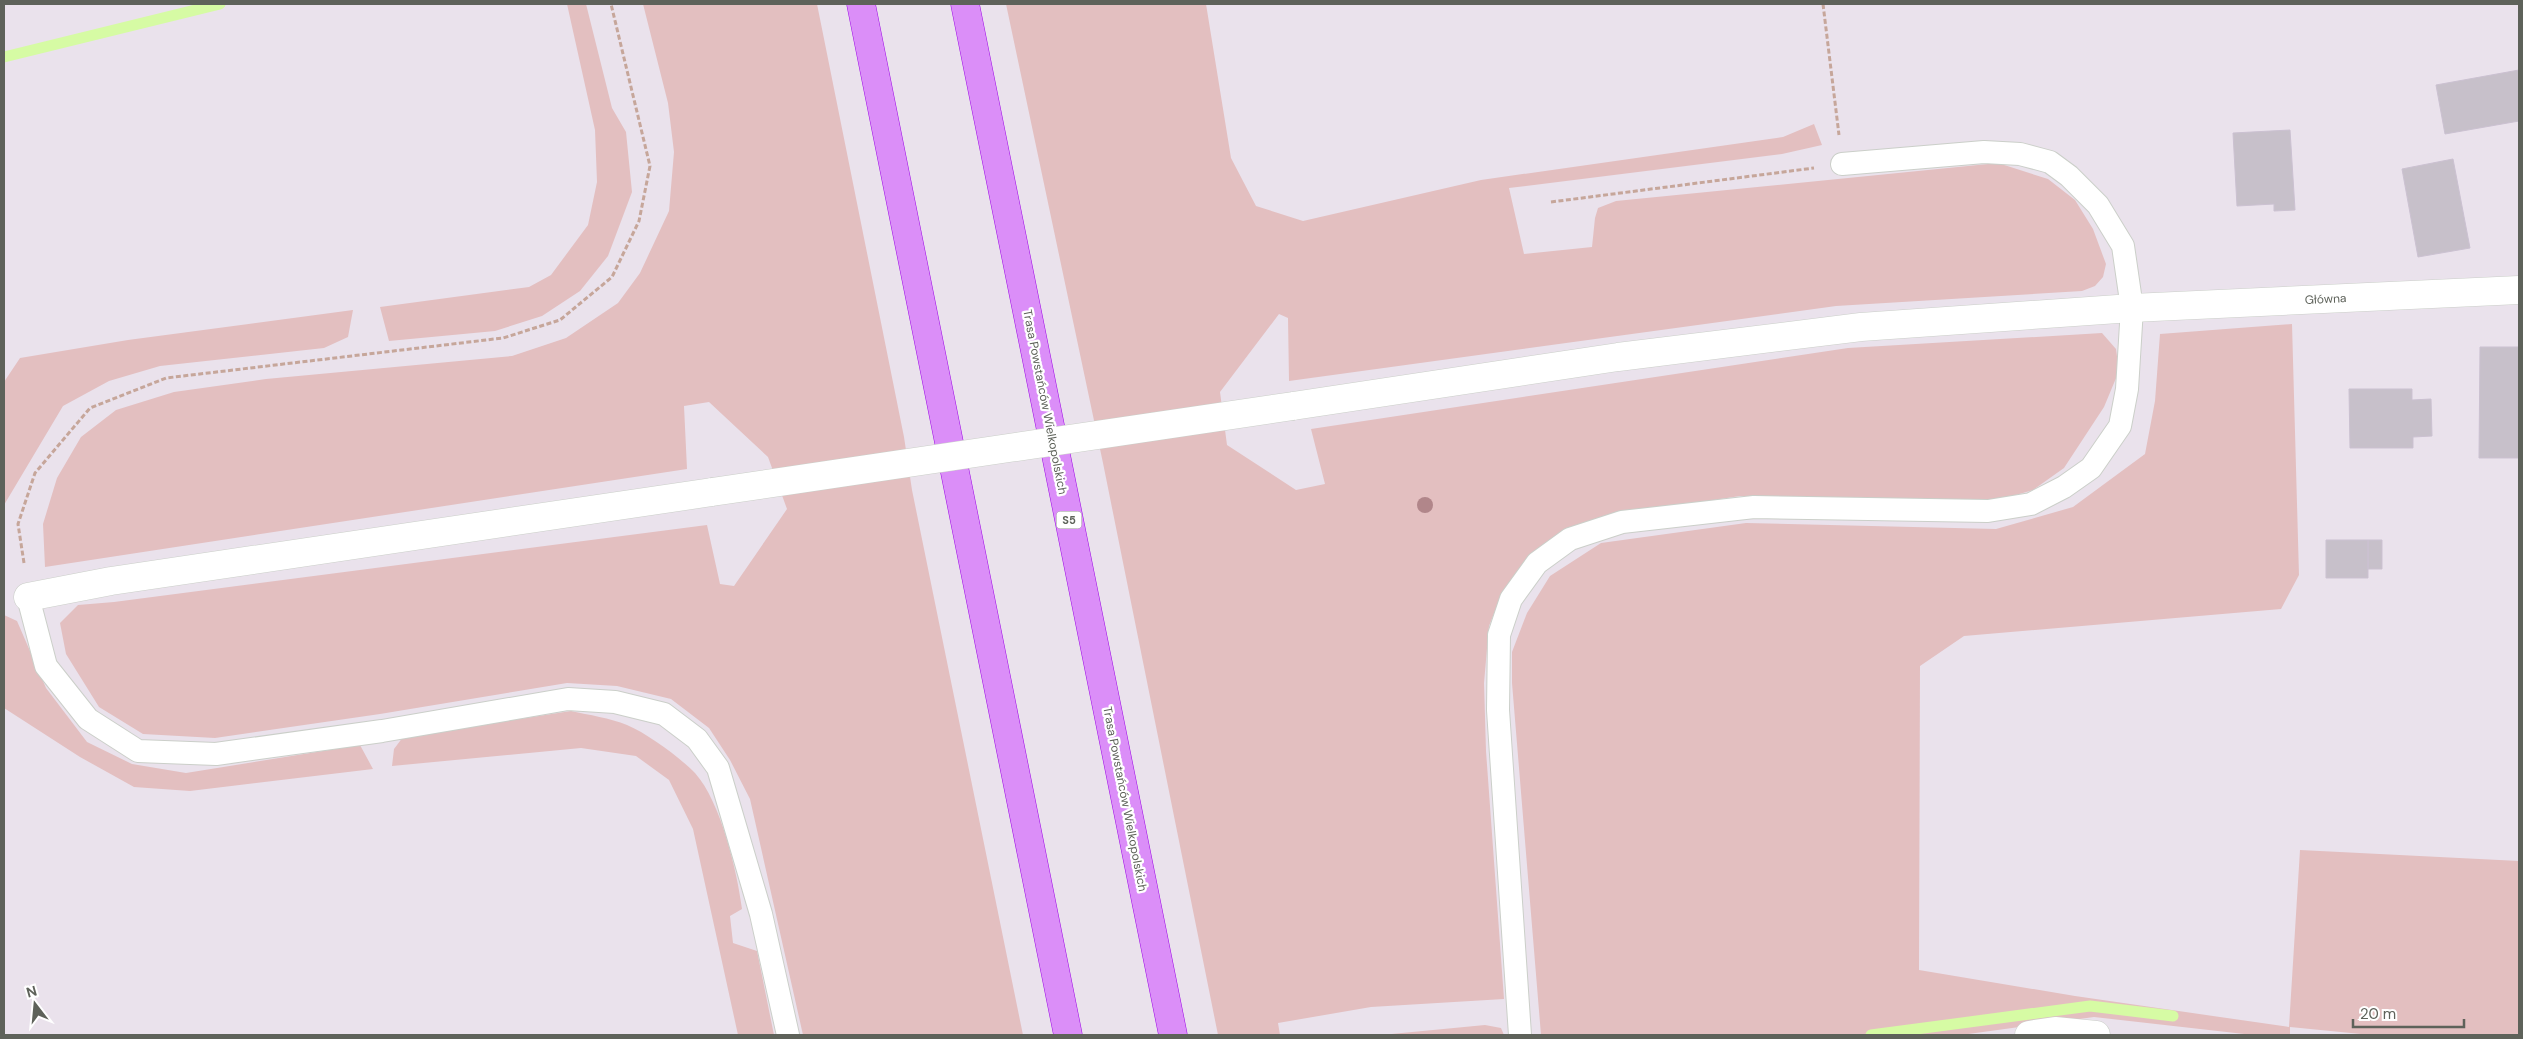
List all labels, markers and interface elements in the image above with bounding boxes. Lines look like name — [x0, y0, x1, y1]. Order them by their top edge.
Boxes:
street label: Główna — [2304, 290, 2347, 308]
street label: Trasa Powstańców Wielkopolskich — [1019, 308, 1071, 496]
road number: S5 — [1056, 512, 1082, 528]
street label: Trasa Powstańców Wielkopolskich — [1099, 705, 1151, 893]
north arrow — [10, 979, 60, 1029]
text: N — [24, 981, 39, 1002]
scale bar — [2353, 996, 2464, 1028]
text: 20 m — [2360, 1004, 2396, 1024]

